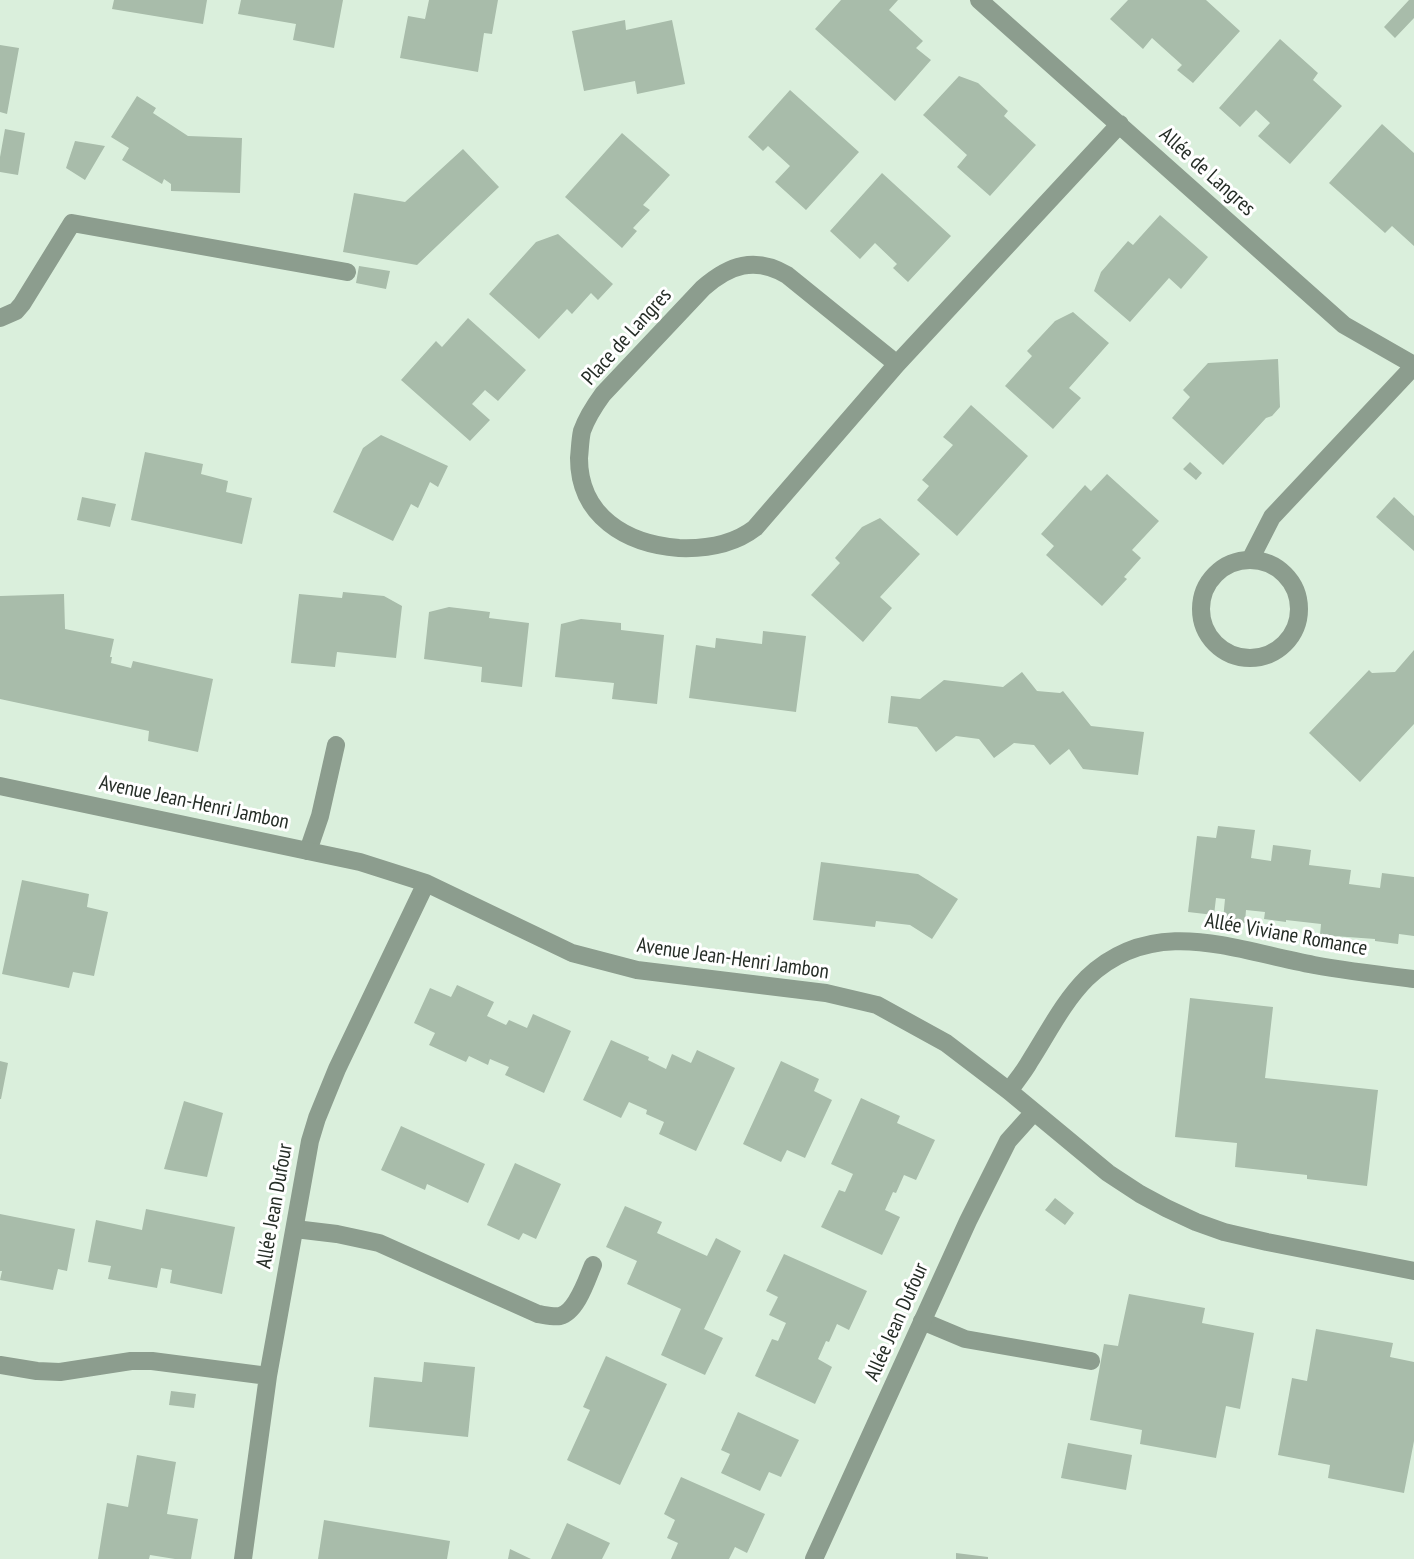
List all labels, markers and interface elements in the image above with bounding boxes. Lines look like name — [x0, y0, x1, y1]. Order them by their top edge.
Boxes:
street label: Allée de Langres — [1154, 122, 1260, 222]
street label: Place de Langres — [577, 283, 677, 391]
street label: Avenue Jean-Henri Jambon — [97, 771, 291, 835]
street label: Allée Viviane Romance — [1203, 908, 1369, 962]
street label: Avenue Jean-Henri Jambon — [635, 933, 831, 985]
street label: Allée Jean Dufour — [252, 1142, 298, 1270]
street label: Allée Jean Dufour — [860, 1259, 934, 1385]

